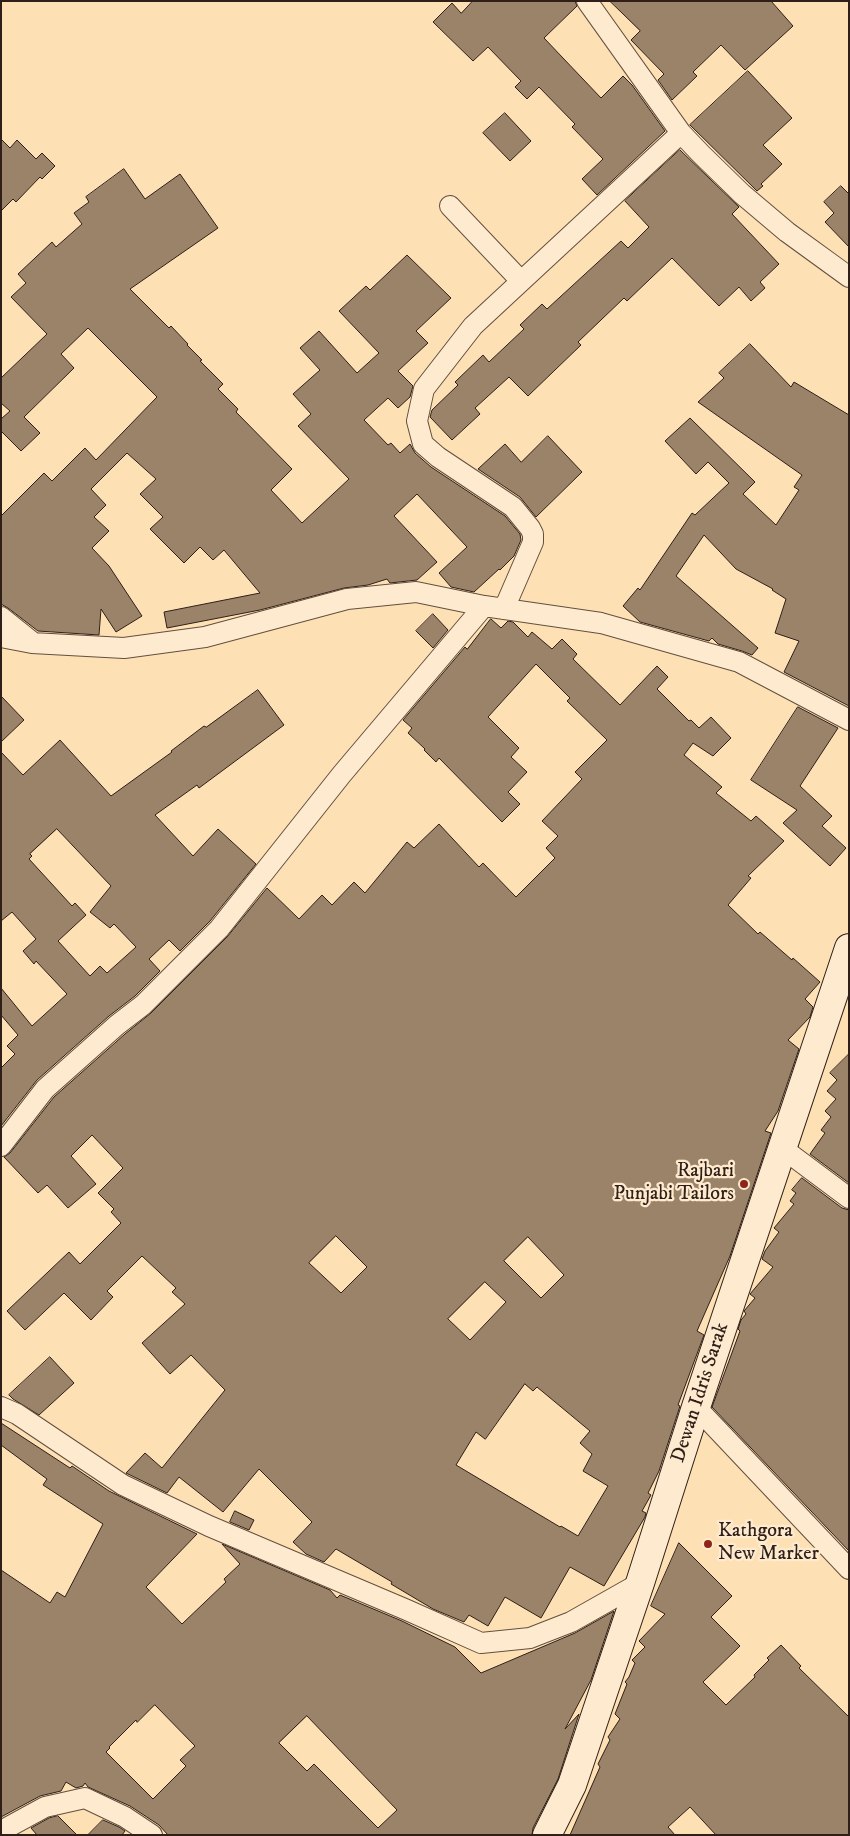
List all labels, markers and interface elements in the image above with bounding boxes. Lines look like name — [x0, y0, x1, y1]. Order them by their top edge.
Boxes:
place label: Rajbari Punjabi Tailors — [613, 1160, 734, 1207]
marker: Rajbari Punjabi Tailors — [738, 1178, 750, 1190]
street label: Dewan Idris Sarak — [667, 1320, 735, 1466]
place label: Kathgora New Marker — [718, 1520, 819, 1567]
marker: Kathgora New Marker — [702, 1538, 714, 1550]

